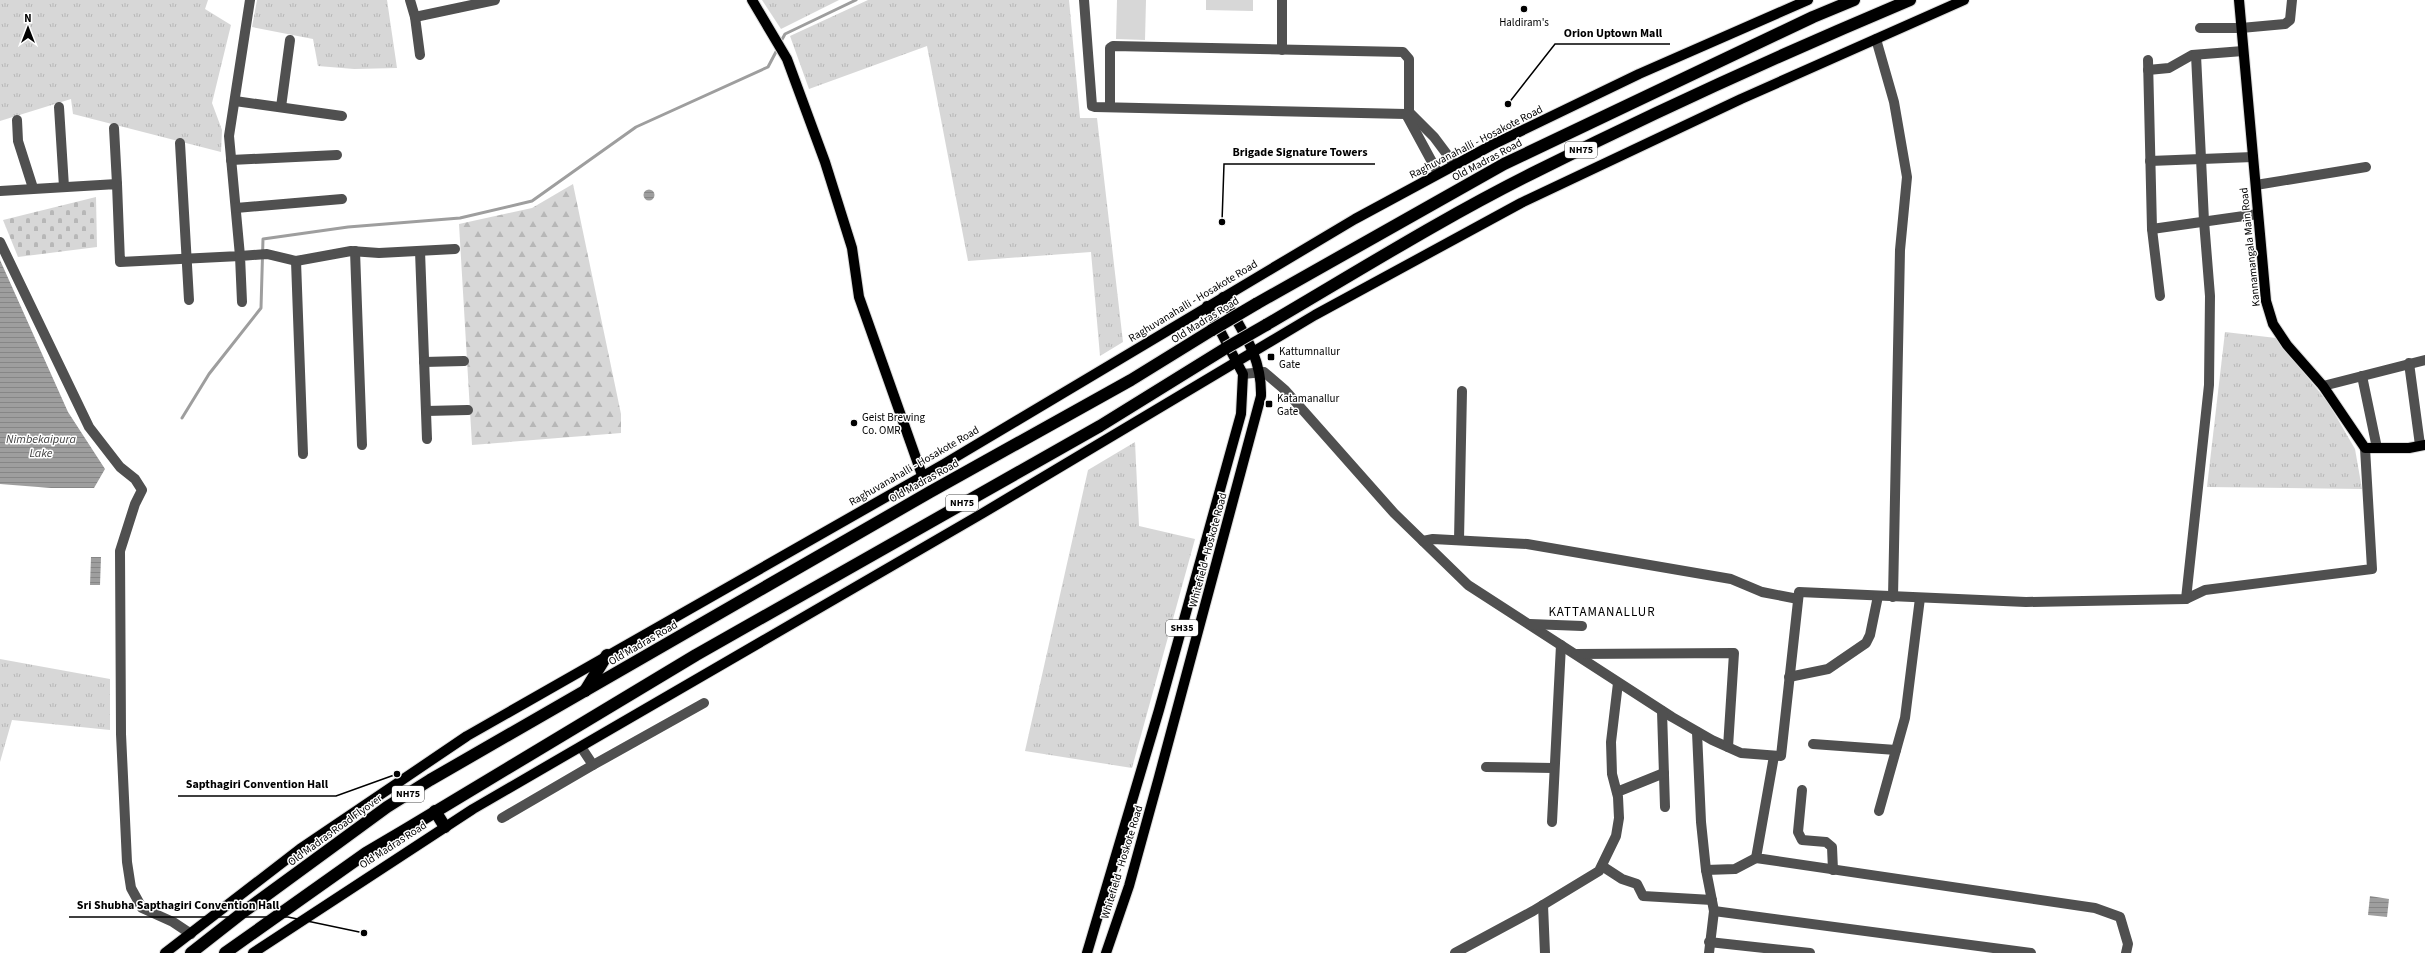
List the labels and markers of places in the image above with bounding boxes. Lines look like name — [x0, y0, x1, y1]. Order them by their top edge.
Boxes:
marker: Haldiram's — [1519, 4, 1529, 14]
place label: Haldiram's — [1499, 15, 1549, 30]
callout: Orion Uptown Mall — [1555, 20, 1670, 44]
callout: Brigade Signature Towers — [1224, 140, 1375, 164]
place label: Kattumnallur Gate — [1279, 344, 1340, 372]
marker: Kattumnallur Gate — [1266, 352, 1276, 362]
place label: Katamanallur Gate — [1277, 391, 1340, 419]
marker: Katamanallur Gate — [1264, 399, 1274, 409]
place label: Geist Brewing Co. OMR — [862, 410, 926, 438]
marker: Geist Brewing Co. OMR — [849, 418, 859, 428]
callout: Sapthagiri Convention Hall — [178, 772, 336, 796]
callout: Sri Shubha Sapthagiri Convention Hall — [69, 893, 288, 917]

